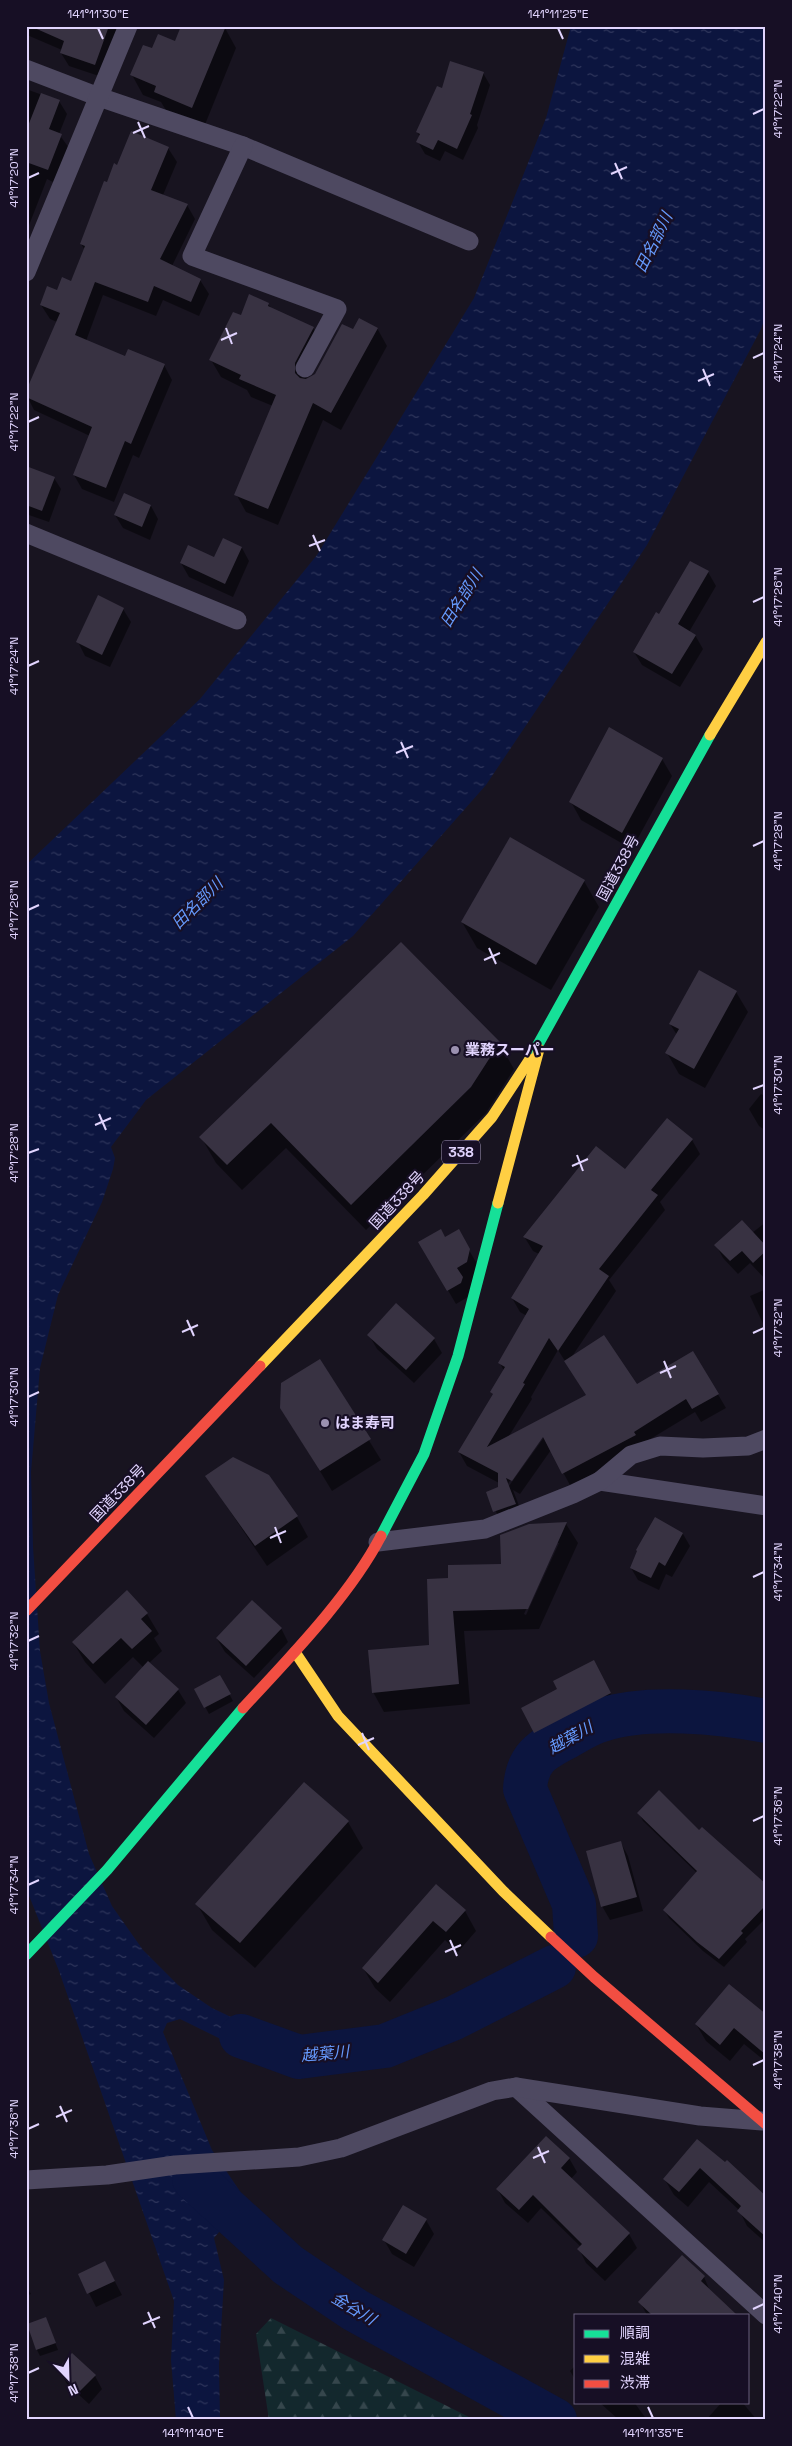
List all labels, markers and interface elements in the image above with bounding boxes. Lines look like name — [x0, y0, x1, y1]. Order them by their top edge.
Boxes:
text: 141°11'30"E — [67, 6, 129, 22]
text: 141°11'25"E — [527, 6, 589, 22]
text: 41°17'22"N — [770, 79, 786, 139]
text: 41°17'20"N — [6, 148, 22, 208]
water label: 田名部川 — [630, 207, 678, 276]
text: 41°17'24"N — [770, 324, 786, 382]
text: 41°17'22"N — [6, 392, 22, 452]
water label: 田名部川 — [436, 564, 488, 631]
text: 41°17'26"N — [770, 567, 786, 627]
text: 41°17'24"N — [6, 637, 22, 695]
text: 41°17'28"N — [770, 811, 786, 871]
street label: 国道338号 — [592, 831, 643, 904]
water label: 田名部川 — [167, 872, 229, 933]
text: 41°17'26"N — [6, 880, 22, 940]
place label: 業務スーパー — [465, 1040, 555, 1059]
marker: 業務スーパー — [449, 1044, 461, 1056]
text: 41°17'30"N — [770, 1055, 786, 1115]
text: 41°17'28"N — [6, 1123, 22, 1183]
road number: 338 — [442, 1140, 480, 1164]
street label: 国道338号 — [365, 1167, 428, 1233]
text: 41°17'32"N — [770, 1298, 786, 1358]
text: 41°17'30"N — [6, 1367, 22, 1427]
place label: はま寿司 — [335, 1413, 395, 1432]
marker: はま寿司 — [319, 1417, 331, 1429]
street label: 国道338号 — [86, 1460, 150, 1525]
text: 41°17'34"N — [770, 1543, 786, 1601]
text: 41°17'32"N — [6, 1611, 22, 1671]
water label: 越葉川 — [544, 1716, 598, 1758]
text: 41°17'36"N — [770, 1786, 786, 1846]
text: 41°17'34"N — [6, 1856, 22, 1914]
text: 41°17'38"N — [770, 2030, 786, 2090]
water label: 越葉川 — [300, 2041, 352, 2066]
text: 41°17'36"N — [6, 2099, 22, 2159]
text: 41°17'40"N — [770, 2274, 786, 2334]
water label: 金谷川 — [328, 2287, 381, 2331]
legend — [574, 2314, 750, 2404]
text: 順調 — [620, 2323, 650, 2342]
text: 41°17'38"N — [6, 2343, 22, 2403]
text: 混雑 — [620, 2349, 650, 2368]
north arrow — [42, 2354, 92, 2404]
text: 渋滞 — [620, 2373, 650, 2392]
text: N — [65, 2380, 81, 2400]
text: 141°11'40"E — [162, 2425, 224, 2441]
text: 141°11'35"E — [622, 2425, 684, 2441]

